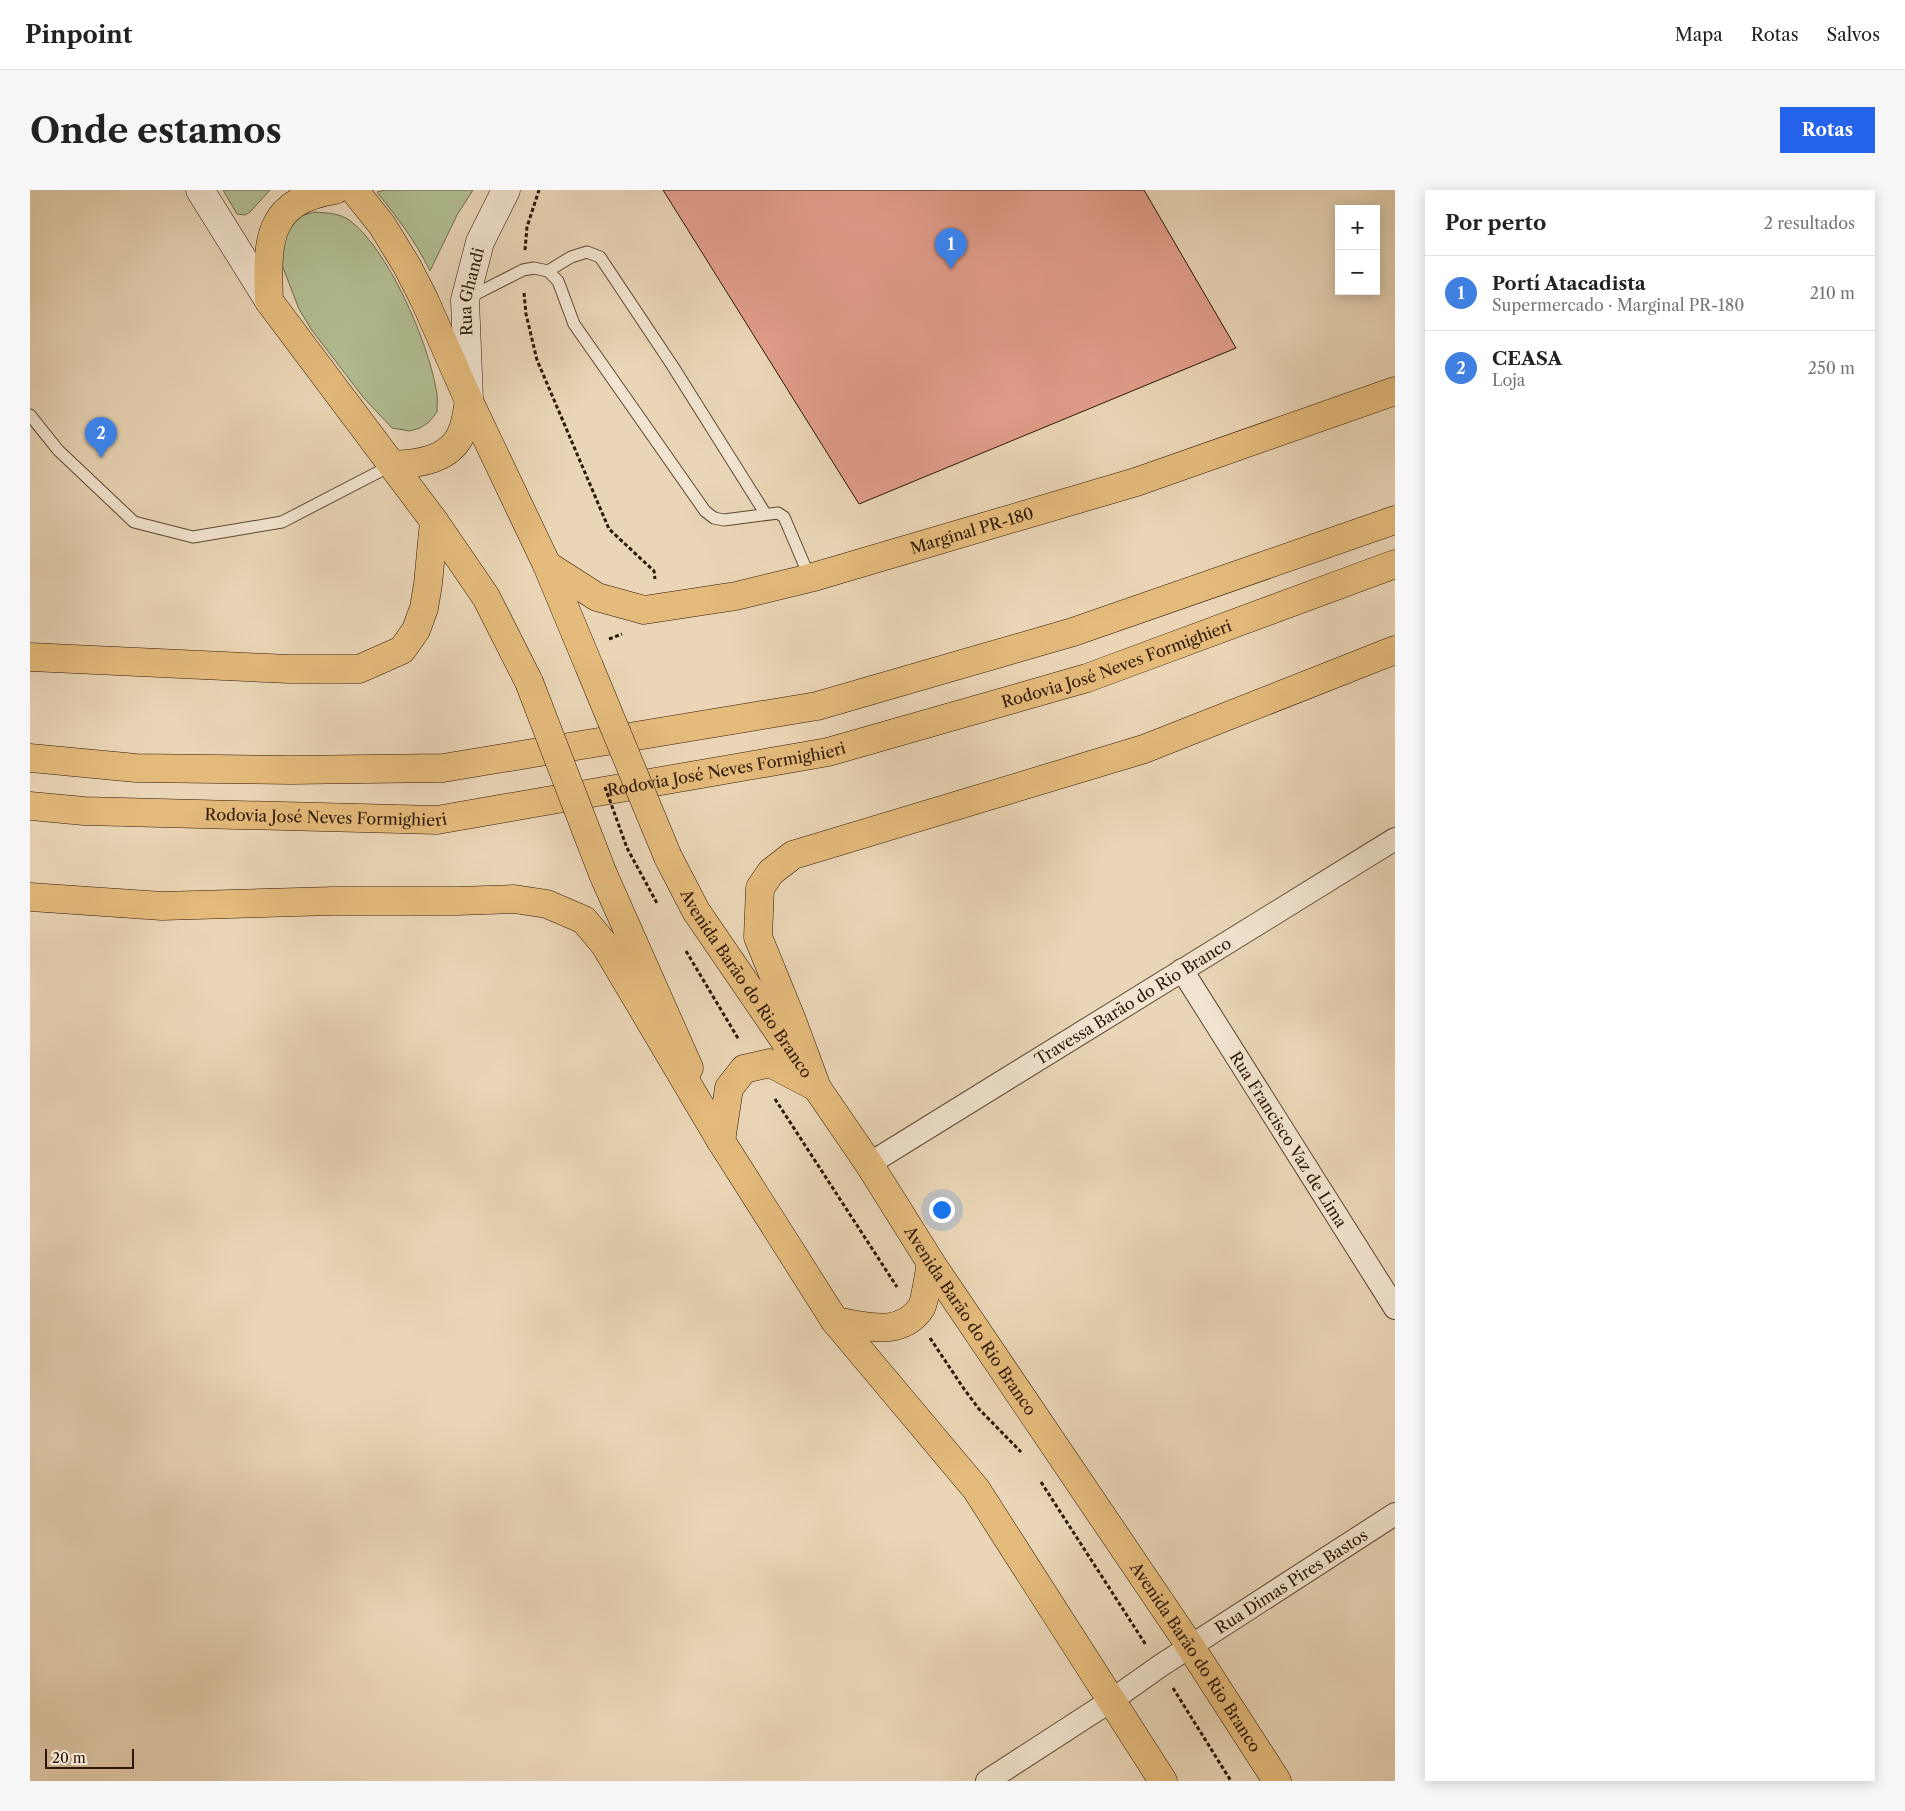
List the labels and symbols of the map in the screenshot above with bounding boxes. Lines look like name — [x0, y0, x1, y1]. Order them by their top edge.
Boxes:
pin: 1 — [935, 228, 967, 269]
street label: Rua Ghandi — [455, 245, 488, 337]
pin: 2 — [85, 417, 117, 458]
street label: Marginal PR-180 — [908, 503, 1036, 558]
street label: Rodovia José Neves Formighieri — [999, 615, 1234, 712]
street label: Rodovia José Neves Formighieri — [605, 737, 848, 800]
street label: Rodovia José Neves Formighieri — [204, 804, 448, 830]
street label: Avenida Barão do Rio Branco — [676, 885, 817, 1082]
street label: Travessa Barão do Rio Branco — [1031, 933, 1235, 1069]
street label: Rua Francisco Vaz de Lima — [1226, 1047, 1352, 1231]
your location — [929, 1197, 955, 1223]
street label: Avenida Barão do Rio Branco — [900, 1222, 1041, 1419]
street label: Rua Dimas Pires Bastos — [1211, 1524, 1371, 1638]
street label: Avenida Barão do Rio Branco — [1126, 1558, 1266, 1756]
scale bar — [45, 1746, 134, 1769]

